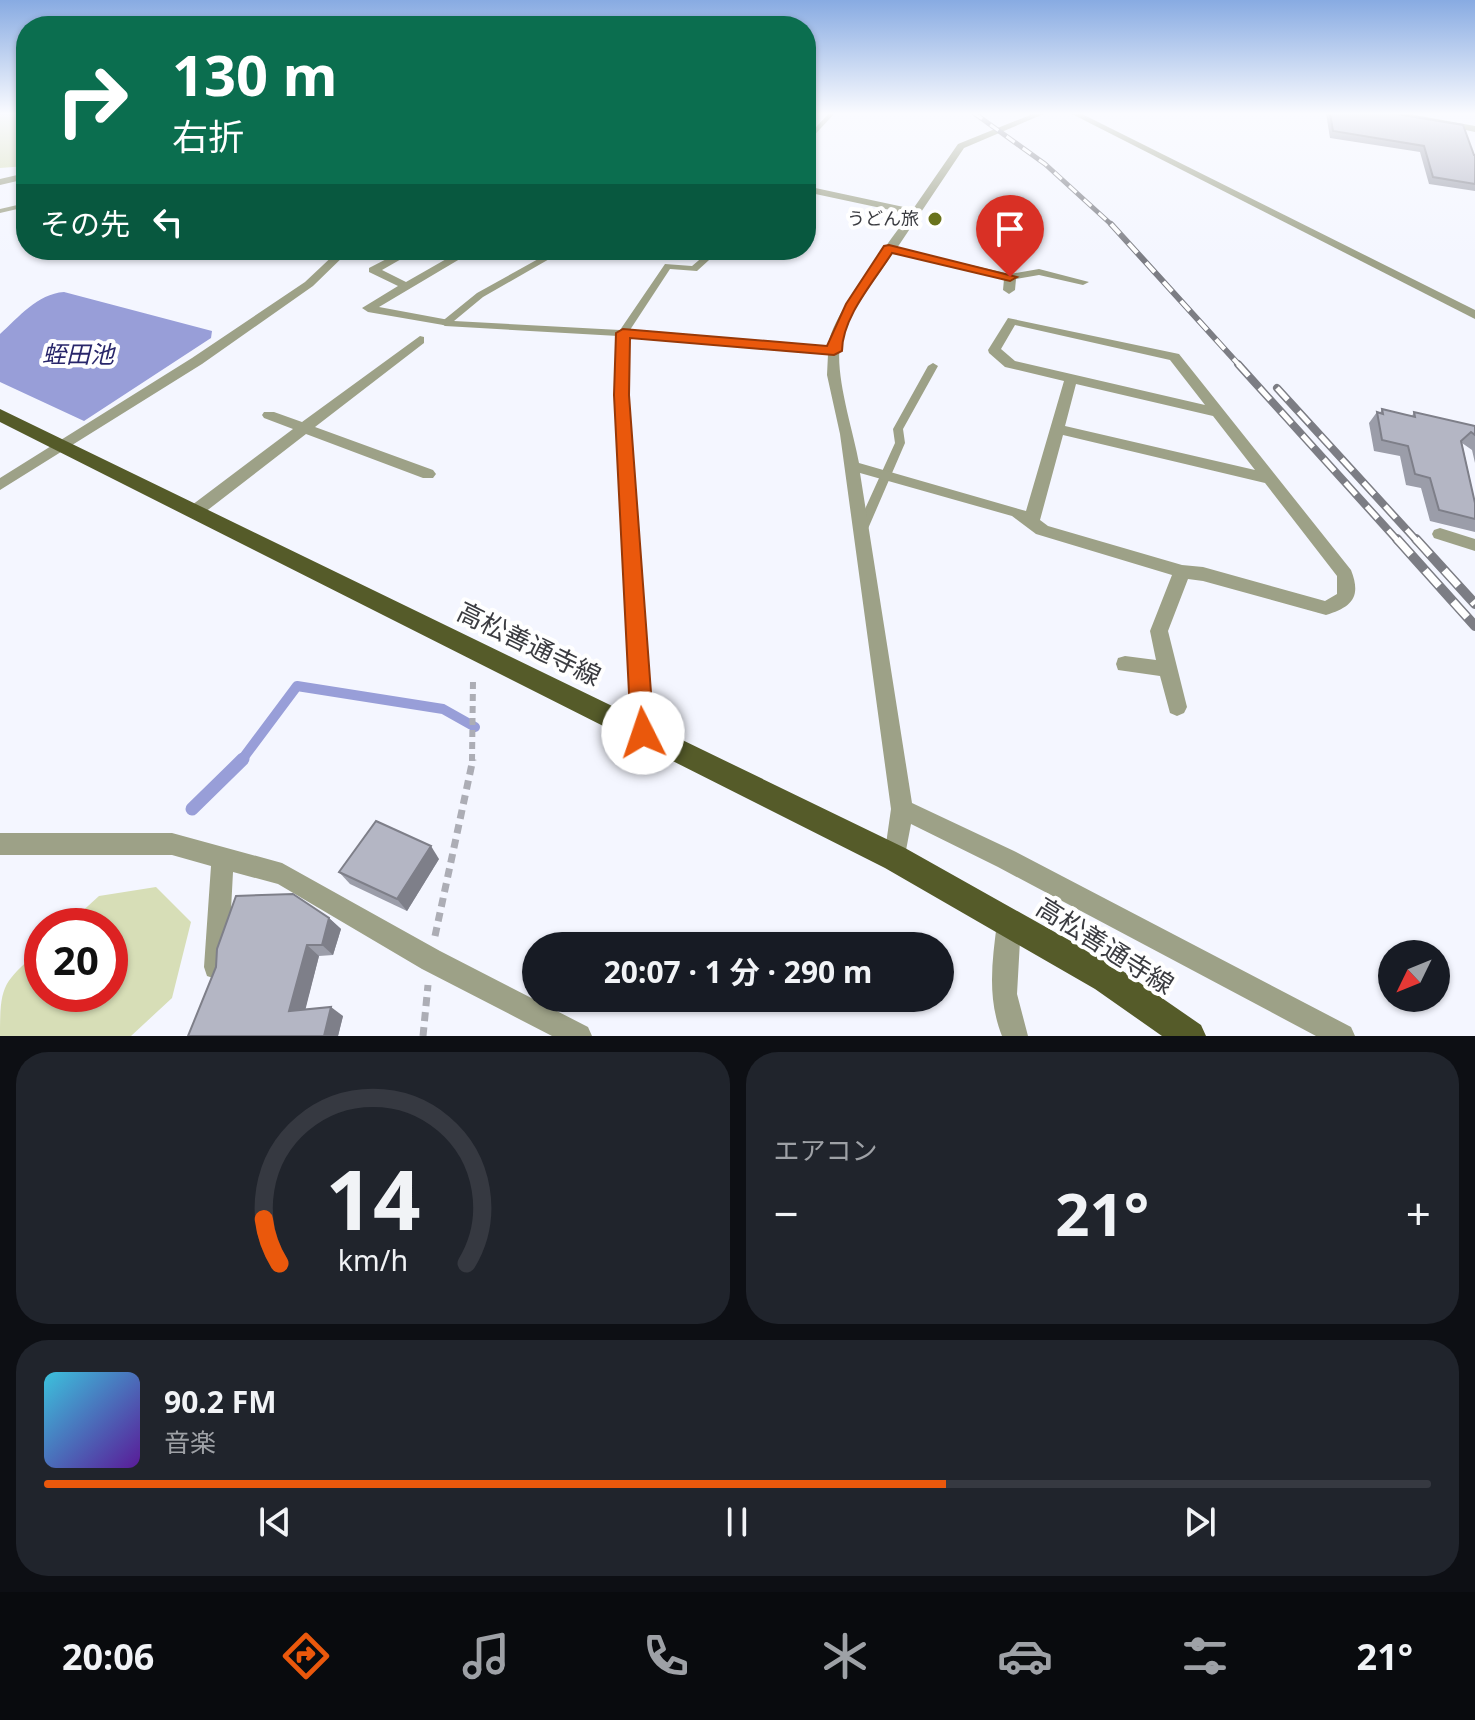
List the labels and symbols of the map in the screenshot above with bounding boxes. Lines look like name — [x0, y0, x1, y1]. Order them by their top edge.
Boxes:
pin — [976, 195, 1044, 277]
place label: うどん旅 — [847, 206, 919, 230]
marker: うどん旅 — [926, 210, 944, 228]
water label: 蛭田池 — [42, 337, 116, 370]
street label: 高松善通寺線 — [451, 593, 607, 693]
position arrow — [601, 691, 685, 775]
street label: 高松善通寺線 — [1030, 889, 1181, 1002]
speed limit sign: 20 — [24, 908, 128, 1012]
north arrow — [1378, 940, 1450, 1012]

